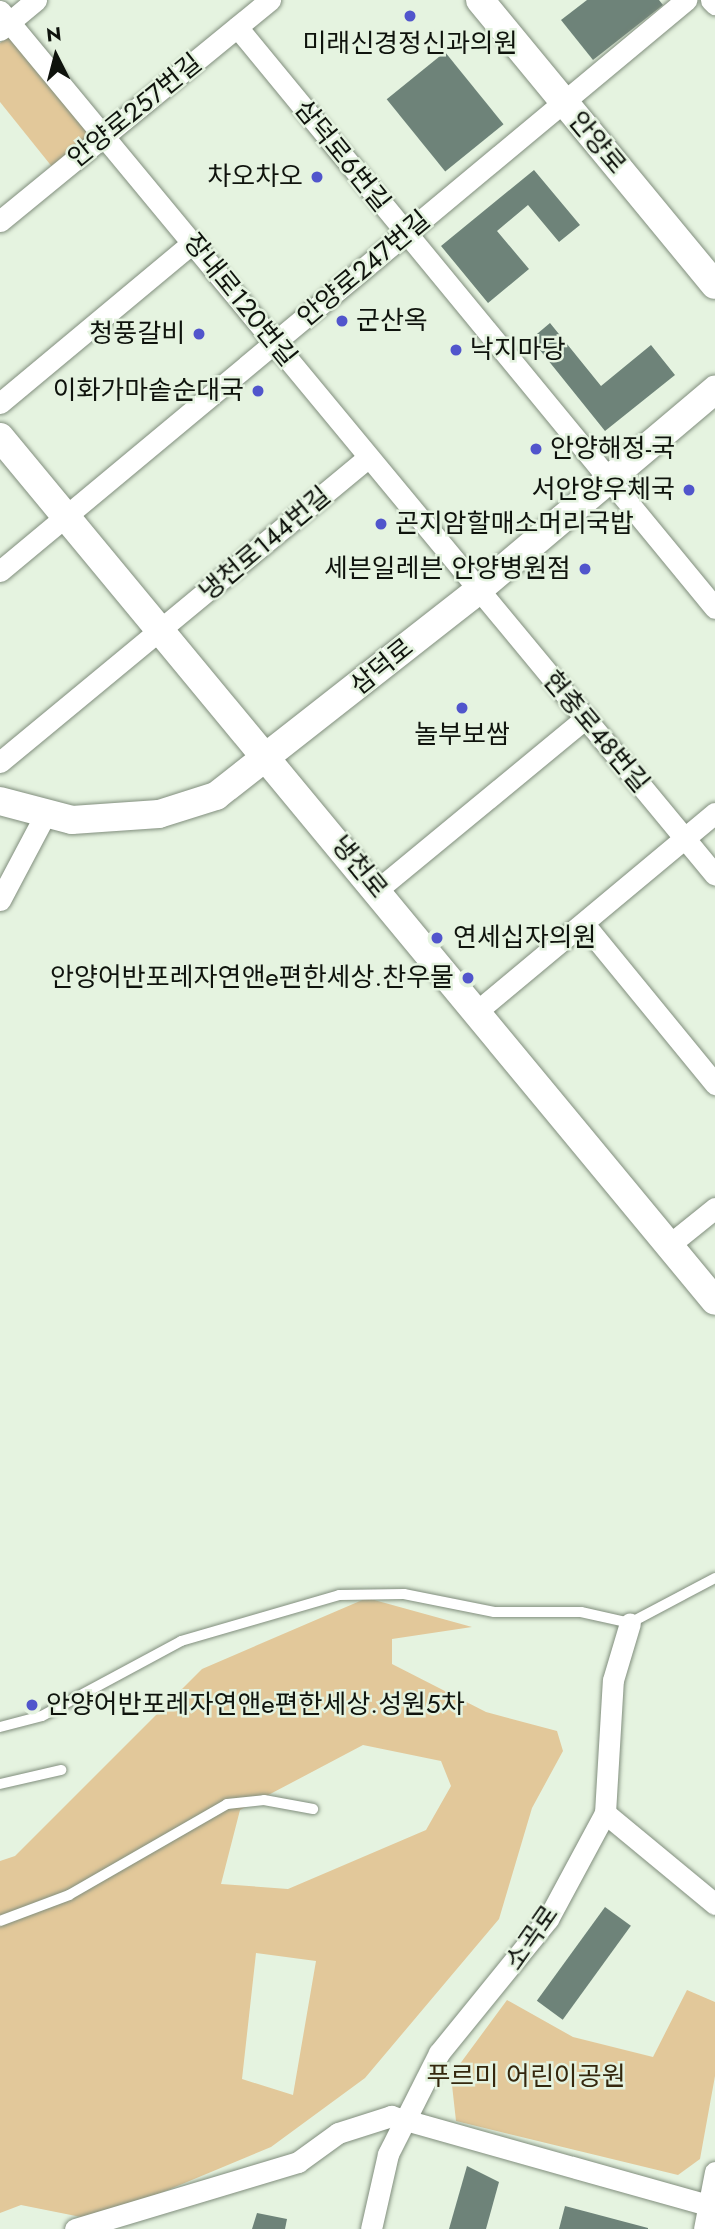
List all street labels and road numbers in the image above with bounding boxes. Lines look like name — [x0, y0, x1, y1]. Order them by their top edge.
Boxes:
street label: 안양로257번길 — [62, 48, 208, 174]
street label: 삼덕로6번길 — [288, 94, 396, 218]
street label: 안양로 — [562, 105, 632, 181]
street label: 안양로247번길 — [291, 205, 437, 333]
street label: 장내로120번길 — [177, 227, 303, 373]
street label: 냉천로144번길 — [193, 480, 337, 608]
street label: 삼덕로 — [344, 632, 420, 702]
street label: 현충로48번길 — [536, 665, 656, 799]
street label: 냉천로 — [324, 829, 394, 905]
street label: 소곡로 — [499, 1900, 565, 1976]

